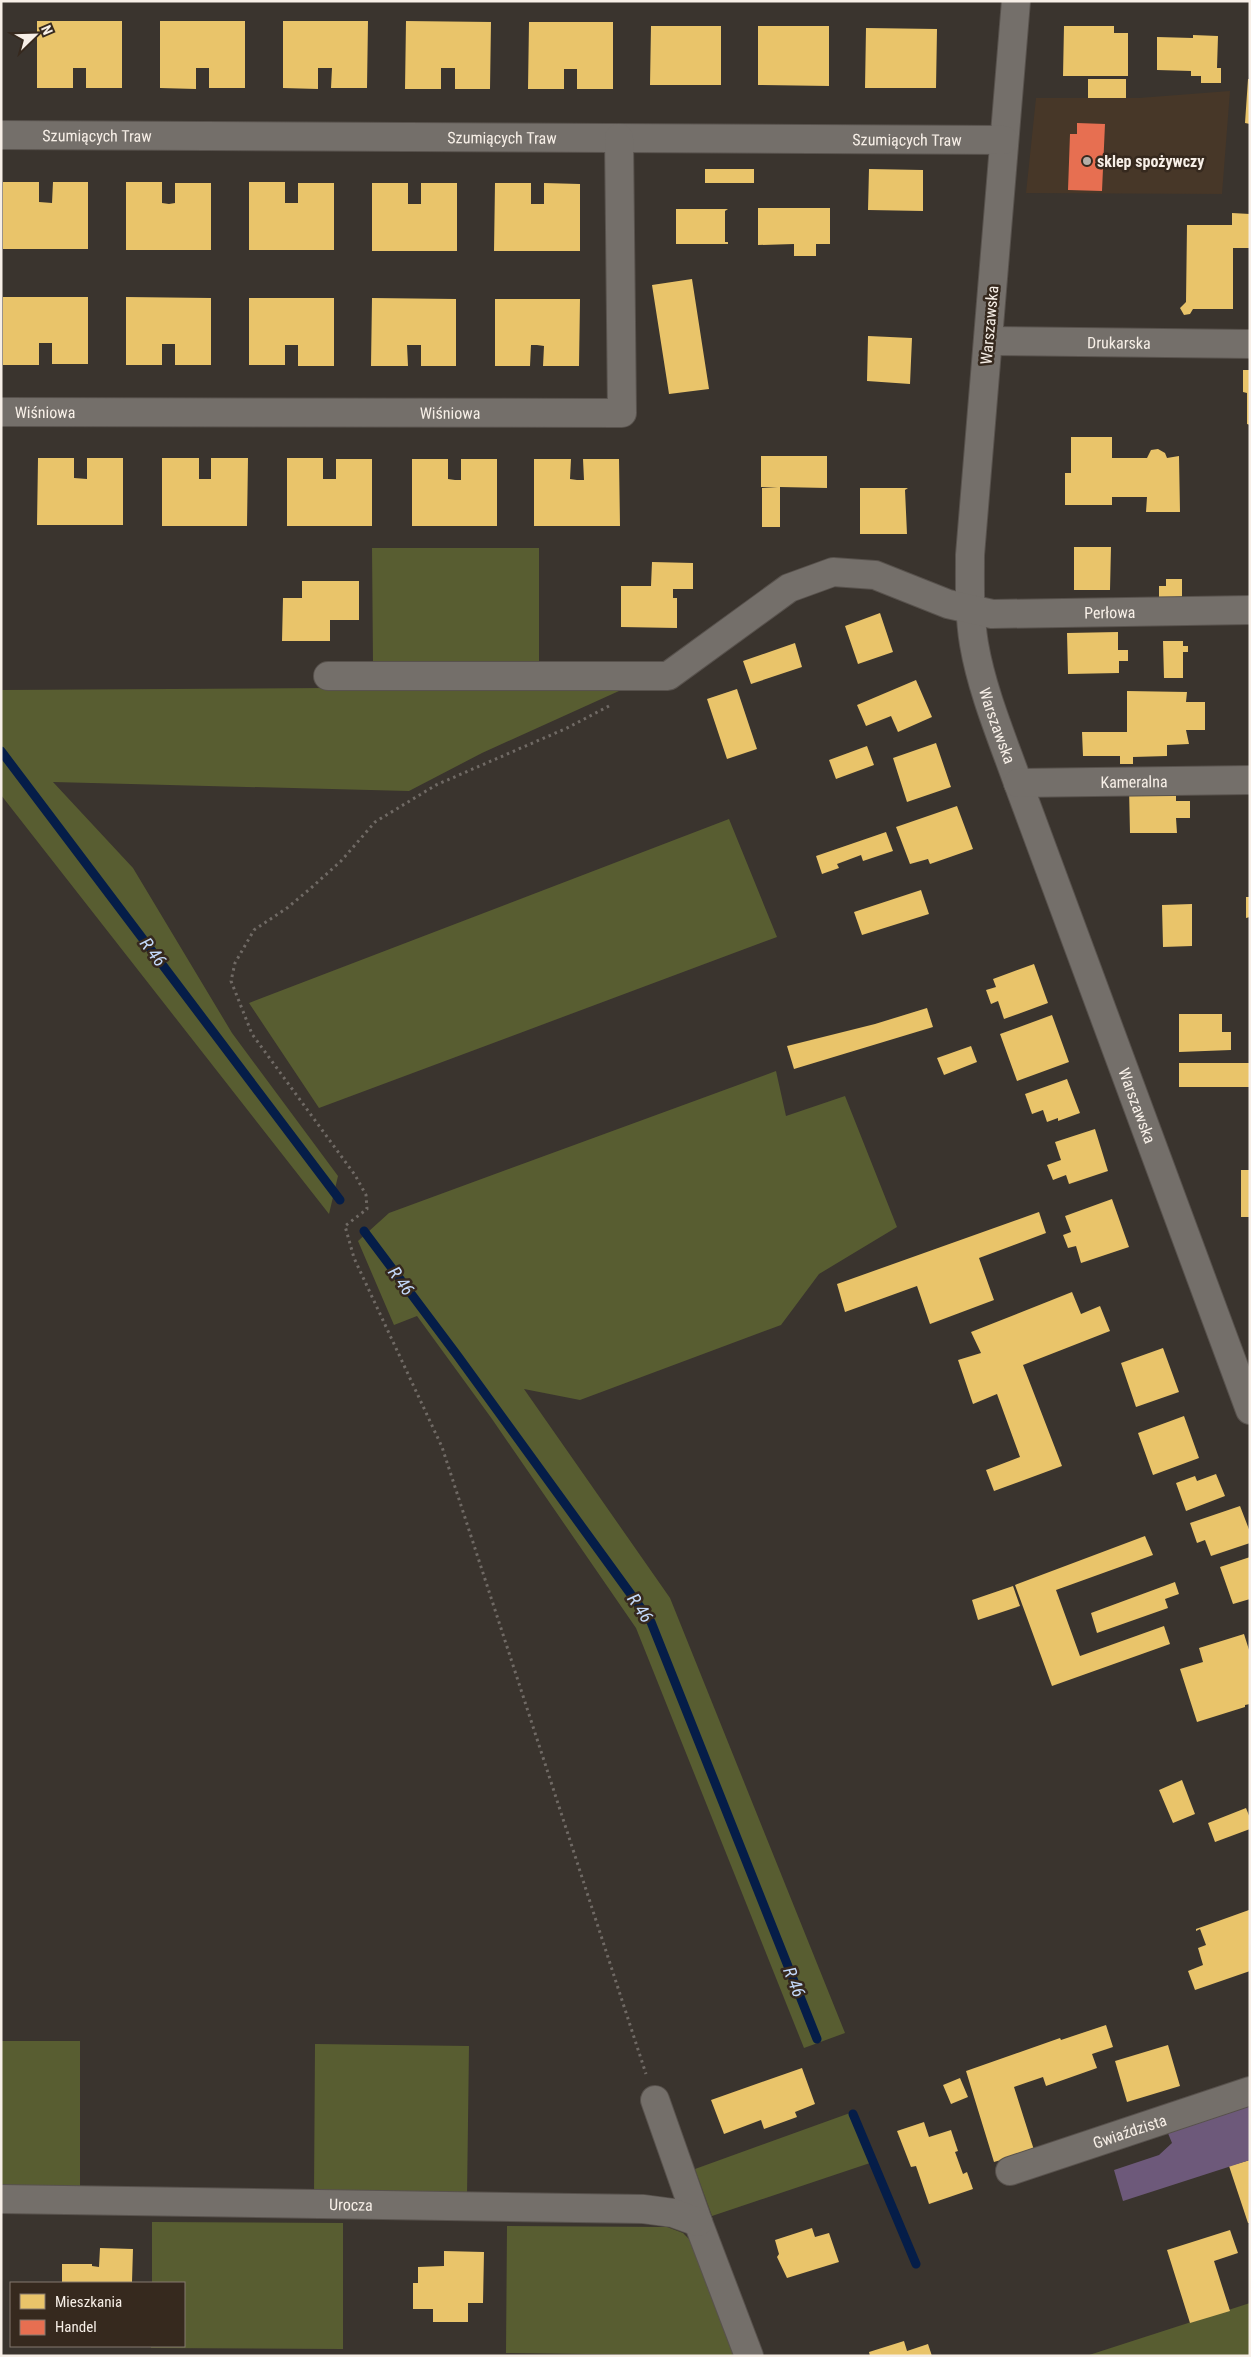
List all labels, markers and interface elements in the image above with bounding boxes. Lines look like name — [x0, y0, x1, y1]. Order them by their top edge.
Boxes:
north arrow — [10, 10, 60, 60]
text: N — [38, 23, 56, 37]
street label: Szumiących Traw — [42, 126, 152, 146]
street label: Szumiących Traw — [447, 128, 557, 148]
street label: Szumiących Traw — [852, 130, 962, 150]
place label: sklep spożywczy — [1097, 152, 1204, 171]
marker: sklep spożywczy — [1081, 155, 1093, 167]
street label: Warszawska — [977, 285, 1002, 365]
street label: Drukarska — [1087, 333, 1151, 353]
street label: Wiśniowa — [15, 403, 75, 422]
street label: Wiśniowa — [420, 404, 480, 423]
street label: Perłowa — [1084, 603, 1136, 623]
street label: Warszawska — [975, 685, 1019, 766]
street label: Kameralna — [1100, 772, 1168, 792]
water label: R 46 — [136, 933, 171, 970]
street label: Warszawska — [1114, 1065, 1160, 1146]
water label: R 46 — [384, 1262, 419, 1299]
water label: R 46 — [623, 1589, 658, 1626]
water label: R 46 — [779, 1964, 810, 2000]
street label: Gwiaździsta — [1090, 2111, 1169, 2153]
street label: Urocza — [329, 2195, 373, 2215]
legend — [10, 2282, 185, 2347]
text: Mieszkania — [55, 2293, 122, 2311]
text: Handel — [55, 2318, 97, 2336]

